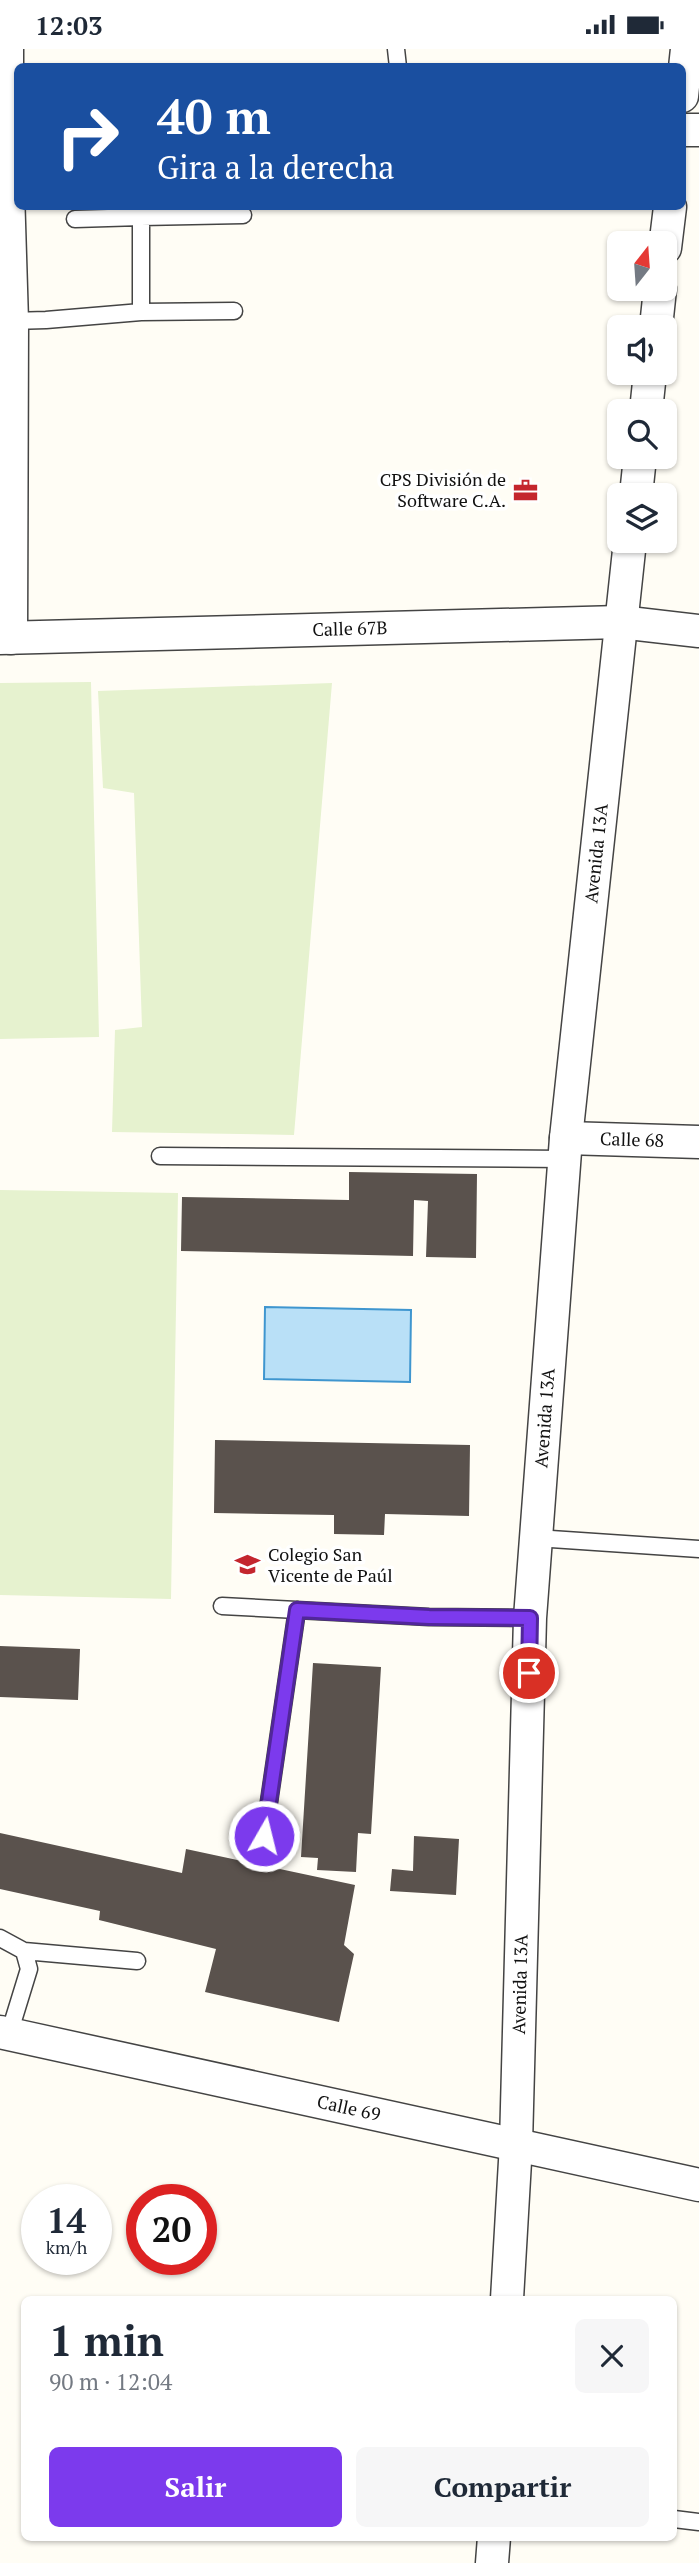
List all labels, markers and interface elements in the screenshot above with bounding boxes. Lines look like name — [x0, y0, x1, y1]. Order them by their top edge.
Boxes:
text: 12:03 — [35, 8, 103, 42]
text: 40 m — [157, 83, 271, 148]
icon: right — [42, 91, 133, 182]
text: Gira a la derecha — [157, 146, 394, 188]
north arrow — [607, 231, 677, 301]
map controls — [607, 231, 677, 553]
button: sound — [607, 315, 677, 385]
button: search — [607, 399, 677, 469]
place label: CPS División de Software C.A. — [380, 467, 506, 512]
office icon: CPS División de Software C.A. — [512, 476, 540, 504]
button: layers — [607, 483, 677, 553]
street label: Calle 67B — [312, 615, 388, 641]
street label: Avenida 13A — [578, 802, 613, 904]
street label: Calle 68 — [600, 1126, 664, 1152]
street label: Avenida 13A — [528, 1366, 560, 1469]
place label: Colegio San Vicente de Paúl — [268, 1542, 393, 1587]
school or university icon: Colegio San Vicente de Paúl — [234, 1551, 262, 1579]
pin — [499, 1643, 559, 1703]
icon: arrive — [510, 1654, 548, 1692]
position arrow — [227, 1799, 301, 1873]
street label: Avenida 13A — [506, 1933, 533, 2035]
street label: Calle 69 — [315, 2089, 383, 2126]
speed limit sign: 20 — [126, 2184, 217, 2275]
text: 14 — [47, 2197, 86, 2243]
text: km/h — [46, 2235, 87, 2259]
text: 1 min — [49, 2312, 164, 2368]
button: close — [575, 2319, 649, 2393]
text: 90 m · 12:04 — [49, 2366, 172, 2397]
button: Salir — [49, 2447, 342, 2527]
button: Compartir — [356, 2447, 649, 2527]

